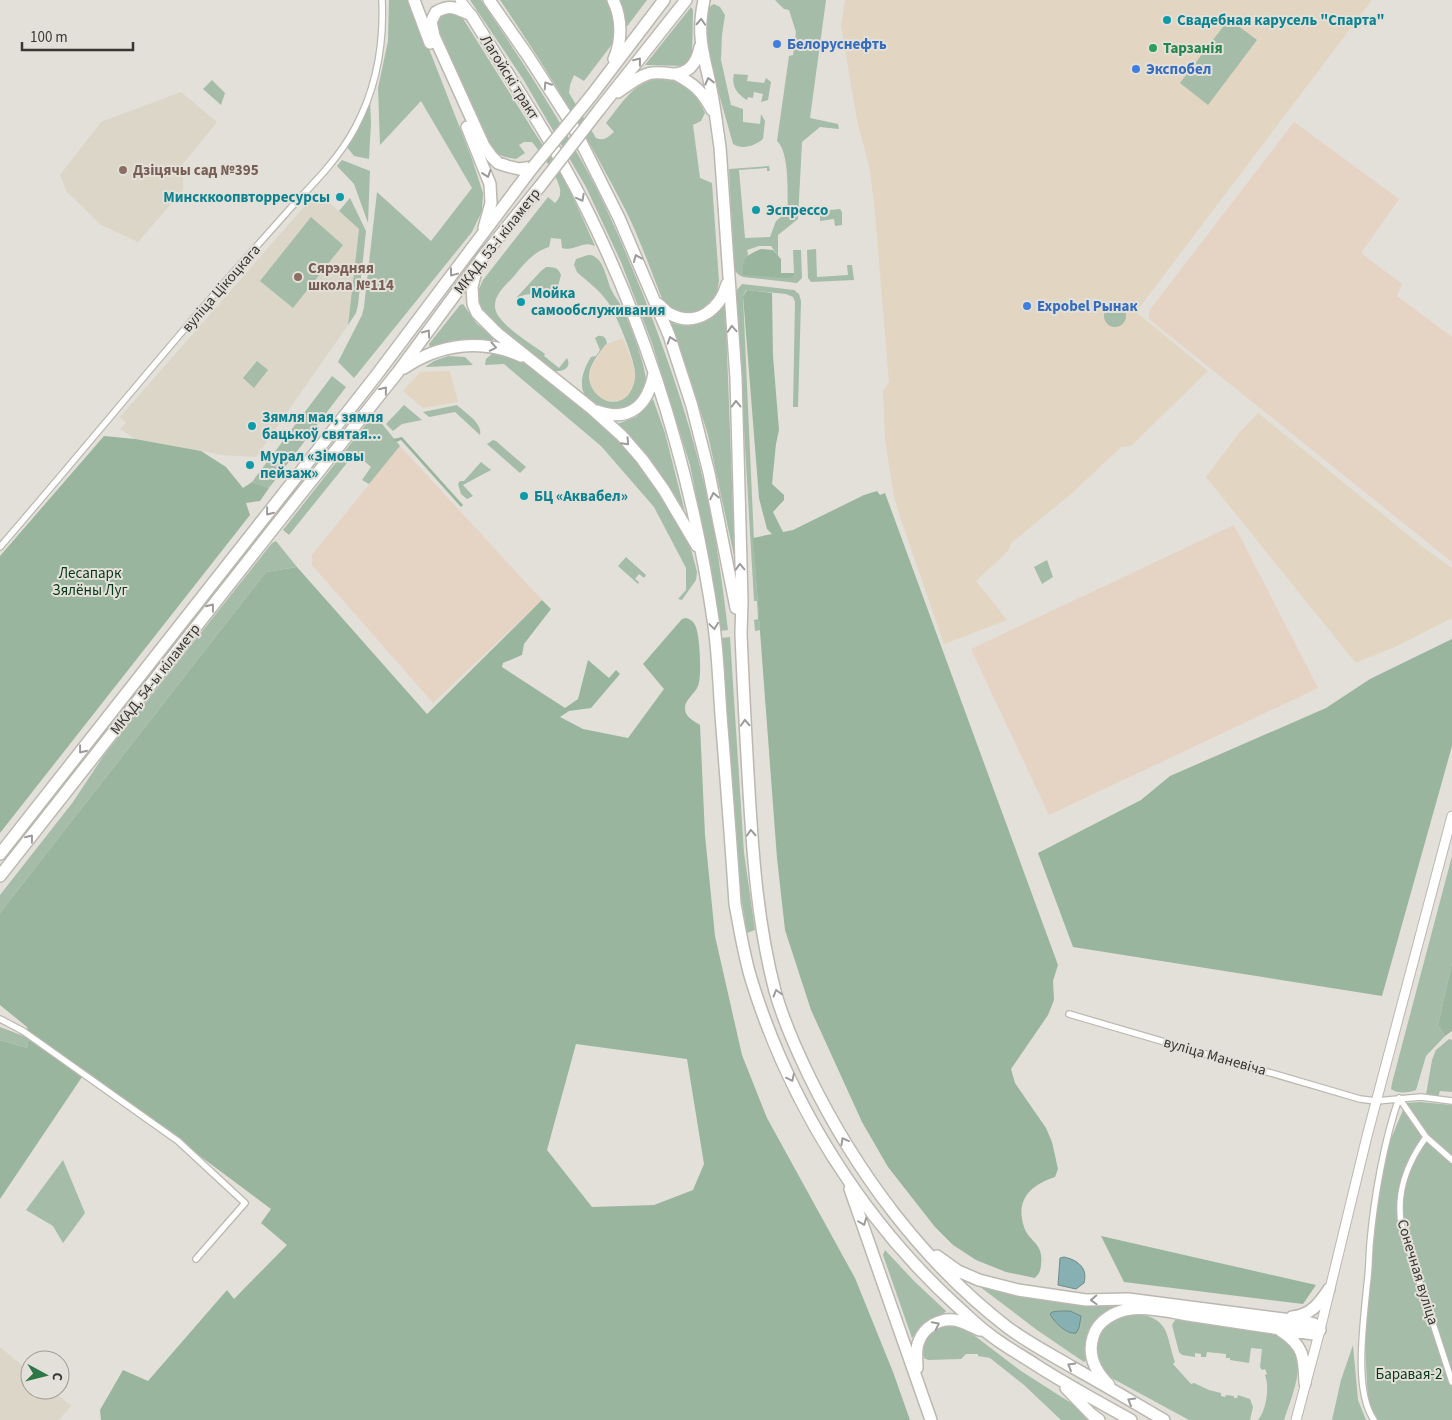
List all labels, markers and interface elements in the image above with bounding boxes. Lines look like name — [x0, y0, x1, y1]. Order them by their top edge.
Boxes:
place label: Свадебная карусель "Спарта" — [1177, 10, 1385, 31]
marker: Свадебная карусель "Спарта" — [1161, 14, 1173, 26]
one-way arrow — [695, 18, 706, 26]
scale bar — [22, 20, 134, 52]
text: 100 m — [30, 27, 68, 48]
street label: Лагойскі тракт — [475, 31, 544, 124]
place label: Белоруснефть — [787, 34, 887, 55]
marker: Белоруснефть — [771, 38, 783, 50]
place label: Тарзанія — [1163, 38, 1223, 59]
marker: Тарзанія — [1147, 42, 1159, 54]
one-way arrow — [633, 58, 641, 67]
place label: Экспобел — [1146, 59, 1211, 80]
marker: Экспобел — [1130, 63, 1142, 75]
one-way arrow — [704, 77, 715, 86]
one-way arrow — [544, 82, 553, 91]
place label: Дзіцячы сад №395 — [133, 160, 259, 181]
marker: Дзіцячы сад №395 — [117, 164, 129, 176]
one-way arrow — [481, 169, 491, 178]
street label: МКАД, 53-і кіламетр — [449, 184, 545, 299]
place label: Минсккоопвторресурсы — [163, 187, 330, 208]
marker: Минсккоопвторресурсы — [334, 191, 346, 203]
one-way arrow — [575, 193, 585, 202]
place label: Эспрессо — [766, 200, 828, 221]
marker: Эспрессо — [750, 204, 762, 216]
street label: вуліца Цікоцкага — [177, 240, 265, 337]
one-way arrow — [632, 254, 643, 263]
place label: Сярэдняя школа №114 — [308, 258, 394, 296]
one-way arrow — [450, 267, 459, 277]
marker: Сярэдняя школа №114 — [292, 271, 304, 283]
place label: Мойка самообслуживания — [531, 283, 666, 321]
marker: Мойка самообслуживания — [515, 296, 527, 308]
place label: Expobel Рынак — [1037, 296, 1138, 317]
marker: Expobel Рынак — [1021, 300, 1033, 312]
one-way arrow — [727, 325, 738, 333]
one-way arrow — [421, 329, 430, 339]
one-way arrow — [666, 336, 676, 345]
one-way arrow — [488, 341, 497, 352]
one-way arrow — [378, 386, 387, 396]
one-way arrow — [731, 400, 741, 408]
place label: Зямля мая, зямля бацькоў святая... — [262, 407, 383, 445]
marker: Зямля мая, зямля бацькоў святая... — [246, 420, 258, 432]
one-way arrow — [621, 436, 630, 445]
place label: Мурал «Зімовы пейзаж» — [260, 446, 364, 484]
marker: Мурал «Зімовы пейзаж» — [244, 459, 256, 471]
place label: БЦ «Аквабел» — [534, 486, 628, 507]
marker: БЦ «Аквабел» — [518, 490, 530, 502]
one-way arrow — [709, 492, 720, 501]
one-way arrow — [265, 507, 274, 516]
park label: Лесапарк Зялёны Луг — [52, 563, 128, 601]
one-way arrow — [735, 563, 746, 571]
one-way arrow — [206, 604, 214, 613]
street label: МКАД, 54-ы кіламетр — [105, 619, 205, 739]
one-way arrow — [708, 622, 718, 630]
one-way arrow — [740, 718, 751, 726]
one-way arrow — [79, 744, 87, 753]
one-way arrow — [746, 829, 757, 837]
one-way arrow — [25, 834, 34, 843]
one-way arrow — [772, 990, 782, 998]
street label: вуліца Маневіча — [1161, 1032, 1269, 1081]
one-way arrow — [785, 1073, 795, 1082]
one-way arrow — [840, 1137, 850, 1146]
one-way arrow — [857, 1217, 867, 1225]
street label: Сонечная вуліца — [1392, 1217, 1444, 1327]
one-way arrow — [1090, 1295, 1098, 1305]
one-way arrow — [930, 1321, 939, 1331]
north arrow — [20, 1350, 70, 1400]
one-way arrow — [1067, 1363, 1076, 1373]
park label: Баравая-2 — [1376, 1364, 1442, 1385]
text: С — [46, 1371, 67, 1382]
one-way arrow — [1127, 1397, 1136, 1407]

